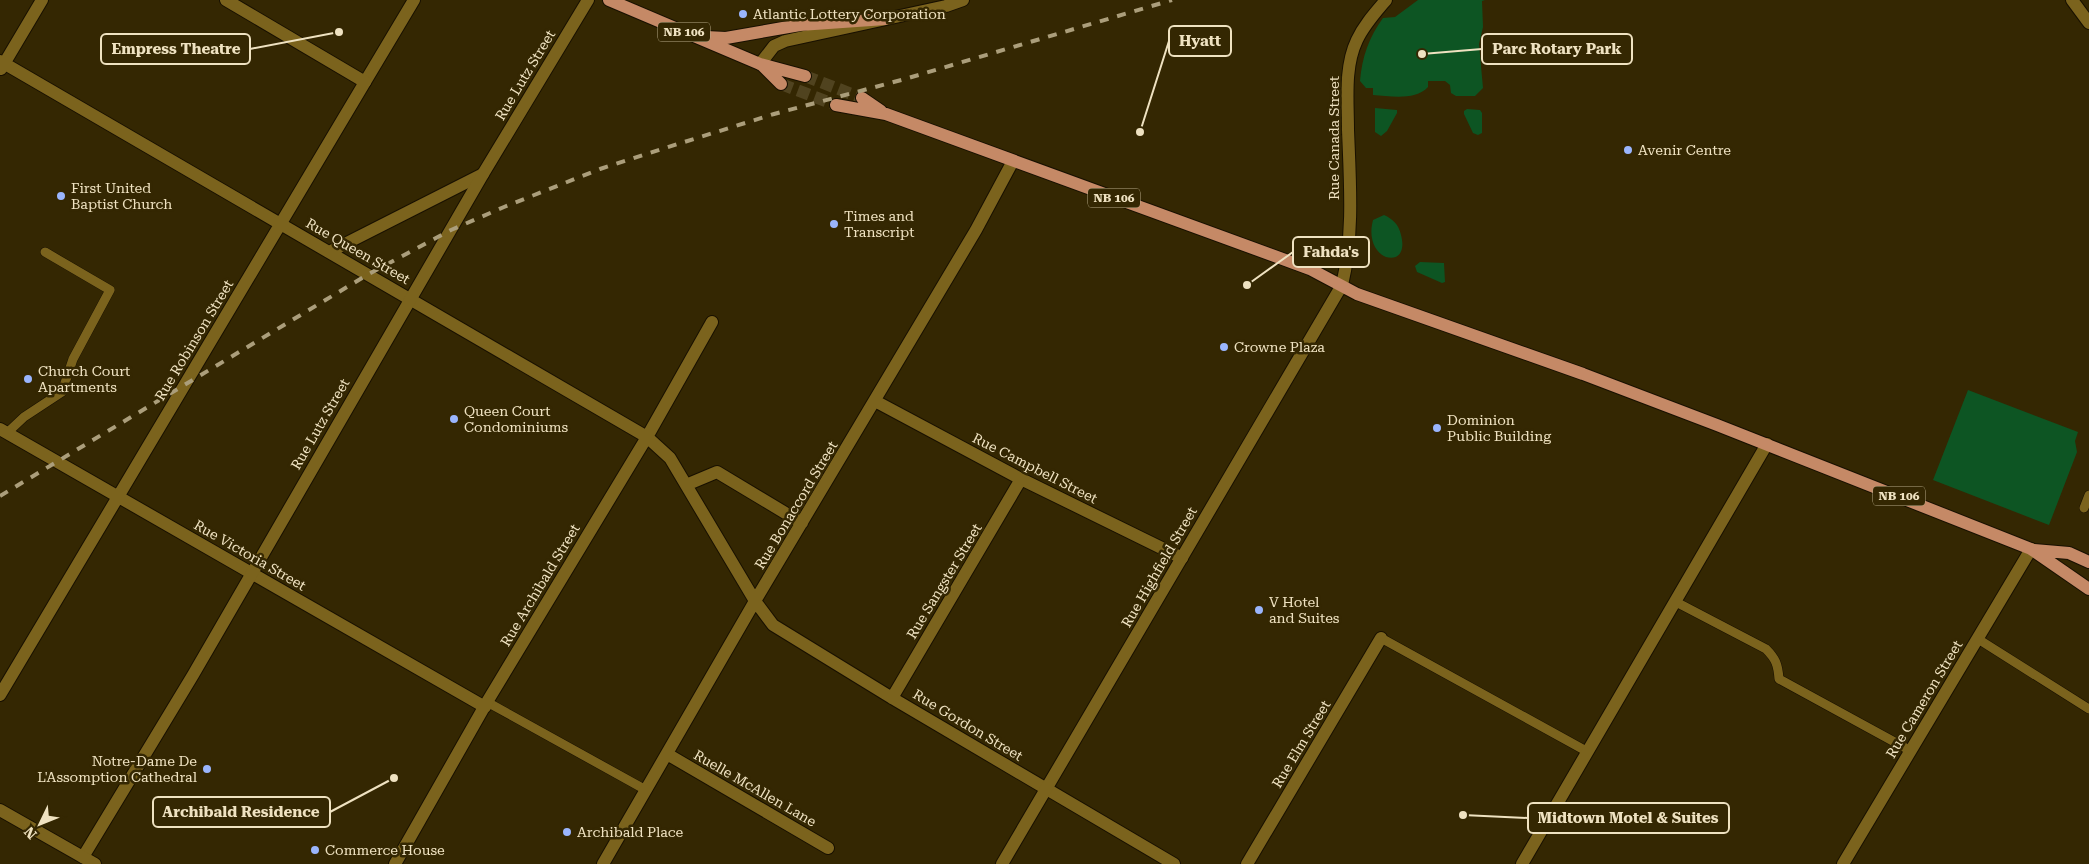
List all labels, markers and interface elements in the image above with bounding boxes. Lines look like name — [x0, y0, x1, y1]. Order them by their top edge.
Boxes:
place label: Atlantic Lottery Corporation — [753, 6, 946, 22]
marker: Atlantic Lottery Corporation — [737, 8, 749, 20]
road number: NB 106 — [658, 22, 710, 42]
callout: Hyatt — [1169, 26, 1231, 56]
street label: Rue Lutz Street — [492, 27, 558, 123]
text: Hyatt — [1179, 32, 1221, 50]
callout: Empress Theatre — [101, 34, 250, 64]
callout: Parc Rotary Park — [1482, 34, 1632, 64]
text: Empress Theatre — [111, 40, 241, 58]
text: Parc Rotary Park — [1492, 40, 1622, 58]
street label: Rue Canada Street — [1326, 76, 1342, 200]
place label: Avenir Centre — [1638, 142, 1731, 158]
marker: Avenir Centre — [1622, 144, 1634, 156]
place label: First United Baptist Church — [71, 180, 172, 212]
road number: NB 106 — [1088, 188, 1140, 208]
marker: First United Baptist Church — [55, 190, 67, 202]
place label: Times and Transcript — [844, 208, 914, 240]
street label: Rue Queen Street — [303, 215, 413, 287]
marker: Times and Transcript — [828, 218, 840, 230]
callout: Fahda's — [1293, 237, 1369, 267]
text: Fahda's — [1303, 243, 1359, 261]
street label: Rue Robinson Street — [152, 277, 236, 403]
place label: Crowne Plaza — [1234, 339, 1325, 355]
marker: Crowne Plaza — [1218, 341, 1230, 353]
place label: Church Court Apartments — [38, 363, 130, 395]
marker: Church Court Apartments — [22, 373, 34, 385]
street label: Rue Lutz Street — [287, 376, 353, 472]
place label: Queen Court Condominiums — [464, 403, 569, 435]
place label: Dominion Public Building — [1447, 412, 1551, 444]
marker: Queen Court Condominiums — [448, 413, 460, 425]
marker: Dominion Public Building — [1431, 422, 1443, 434]
street label: Rue Campbell Street — [970, 430, 1100, 506]
street label: Rue Bonaccord Street — [751, 438, 841, 572]
road number: NB 106 — [1873, 486, 1925, 506]
street label: Rue Highfield Street — [1118, 504, 1200, 630]
street label: Rue Victoria Street — [191, 516, 309, 594]
street label: Rue Sangster Street — [903, 520, 985, 642]
street label: Rue Archibald Street — [497, 521, 583, 649]
place label: V Hotel and Suites — [1269, 594, 1340, 626]
marker: V Hotel and Suites — [1253, 604, 1265, 616]
street label: Rue Cameron Street — [1883, 637, 1965, 761]
street label: Rue Gordon Street — [910, 686, 1026, 764]
street label: Rue Elm Street — [1269, 697, 1333, 791]
street label: Ruelle McAllen Lane — [691, 746, 819, 830]
place label: Notre-Dame De L'Assomption Cathedral — [37, 753, 198, 785]
marker: Notre-Dame De L'Assomption Cathedral — [201, 763, 213, 775]
callout: Archibald Residence — [153, 797, 330, 827]
north arrow — [15, 799, 65, 849]
text: Archibald Residence — [162, 803, 320, 821]
callout: Midtown Motel & Suites — [1528, 803, 1729, 833]
text: Midtown Motel & Suites — [1537, 809, 1719, 827]
text: N — [21, 823, 40, 842]
place label: Archibald Place — [577, 824, 684, 840]
marker: Archibald Place — [561, 826, 573, 838]
place label: Commerce House — [325, 842, 445, 858]
marker: Commerce House — [309, 844, 321, 856]

